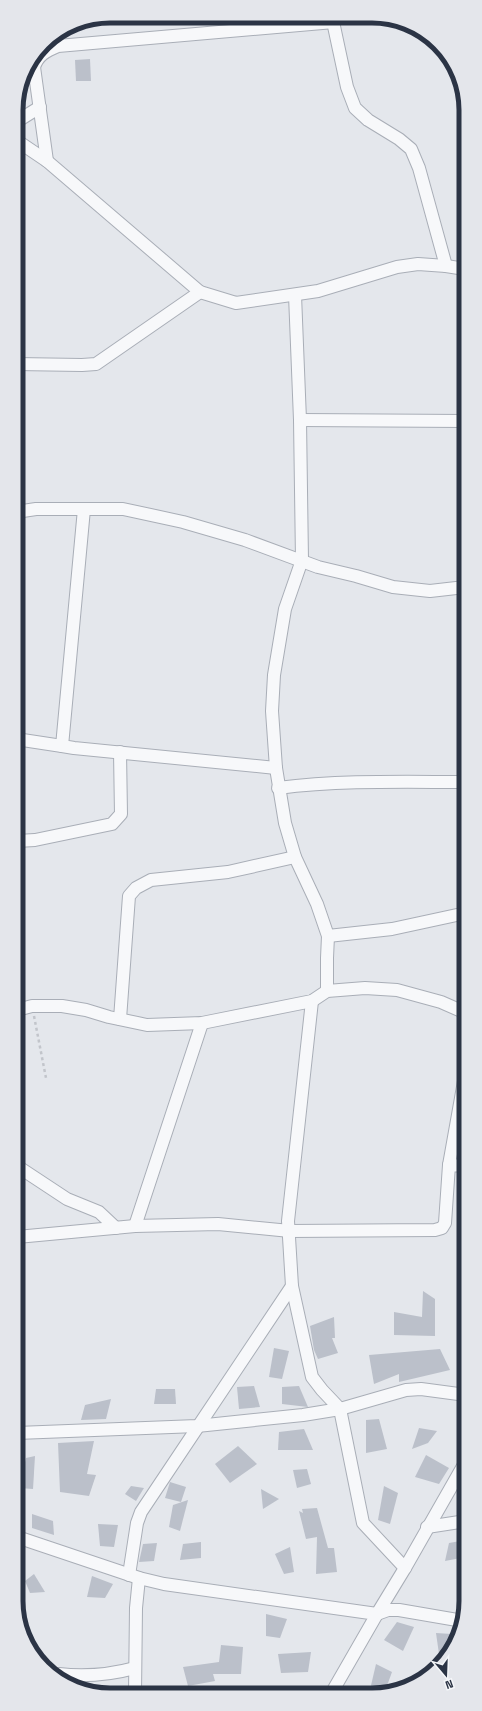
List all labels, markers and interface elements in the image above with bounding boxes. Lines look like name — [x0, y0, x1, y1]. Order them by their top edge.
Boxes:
north arrow — [426, 1655, 466, 1695]
text: N — [443, 1677, 455, 1692]

